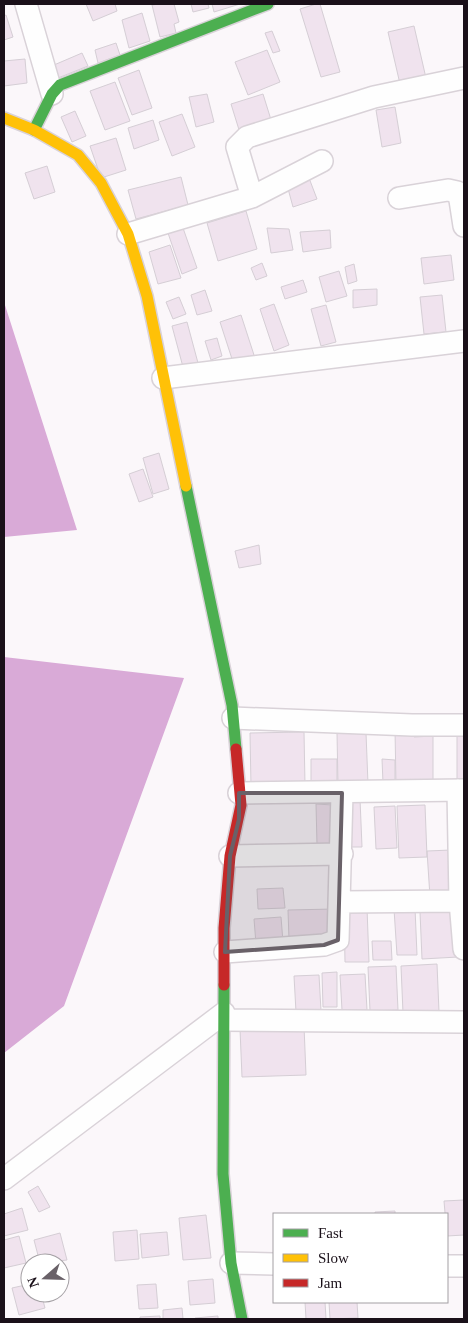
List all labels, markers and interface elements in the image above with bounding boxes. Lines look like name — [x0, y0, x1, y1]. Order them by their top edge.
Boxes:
legend — [273, 1213, 448, 1303]
text: Fast — [318, 1225, 344, 1241]
text: Slow — [318, 1250, 349, 1266]
north arrow — [20, 1253, 70, 1303]
text: N — [24, 1275, 42, 1290]
text: Jam — [318, 1275, 342, 1291]

